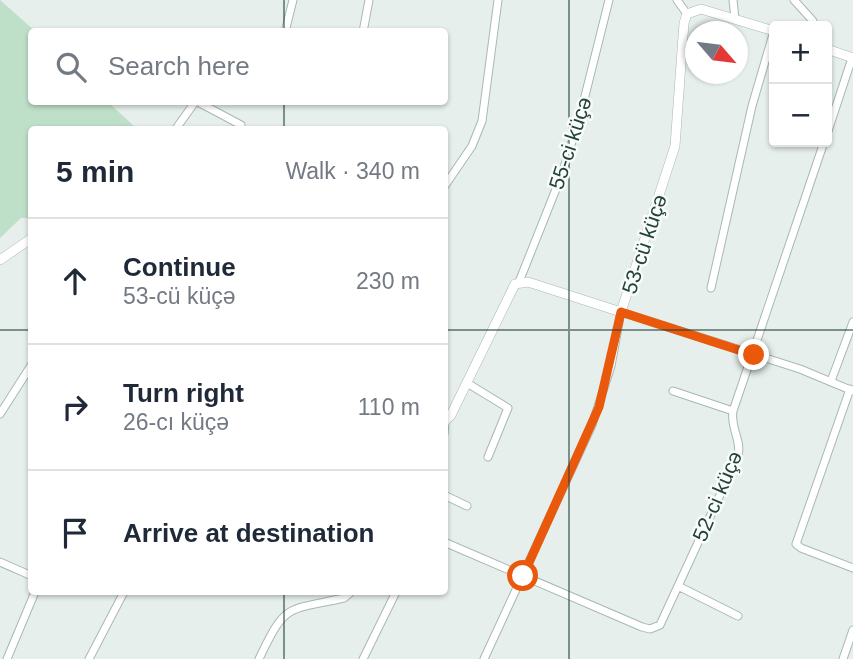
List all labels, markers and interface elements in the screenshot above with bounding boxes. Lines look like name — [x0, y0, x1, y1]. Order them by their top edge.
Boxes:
north arrow — [685, 21, 748, 84]
map controls — [769, 21, 832, 147]
button: + — [769, 21, 832, 84]
search box — [28, 28, 448, 105]
icon: search — [52, 48, 90, 86]
text: Search here — [108, 51, 250, 81]
button: − — [769, 84, 832, 147]
street label: 55-ci küçə — [544, 94, 596, 192]
text: 5 min — [56, 155, 134, 188]
text: Walk · 340 m — [285, 158, 420, 184]
street label: 53-cü küçə — [617, 192, 671, 296]
text: Continue — [123, 252, 236, 282]
icon: ahead — [56, 262, 94, 300]
text: 230 m — [356, 268, 420, 294]
text: 53-cü küçə — [123, 283, 236, 309]
route end — [738, 339, 769, 370]
text: Turn right — [123, 378, 244, 408]
icon: right — [56, 388, 94, 426]
text: 110 m — [358, 394, 420, 420]
text: 26-cı küçə — [123, 409, 229, 435]
street label: 52-ci küçə — [688, 447, 746, 545]
icon: arrive — [56, 514, 94, 552]
text: Arrive at destination — [123, 518, 374, 548]
route start — [507, 560, 538, 591]

